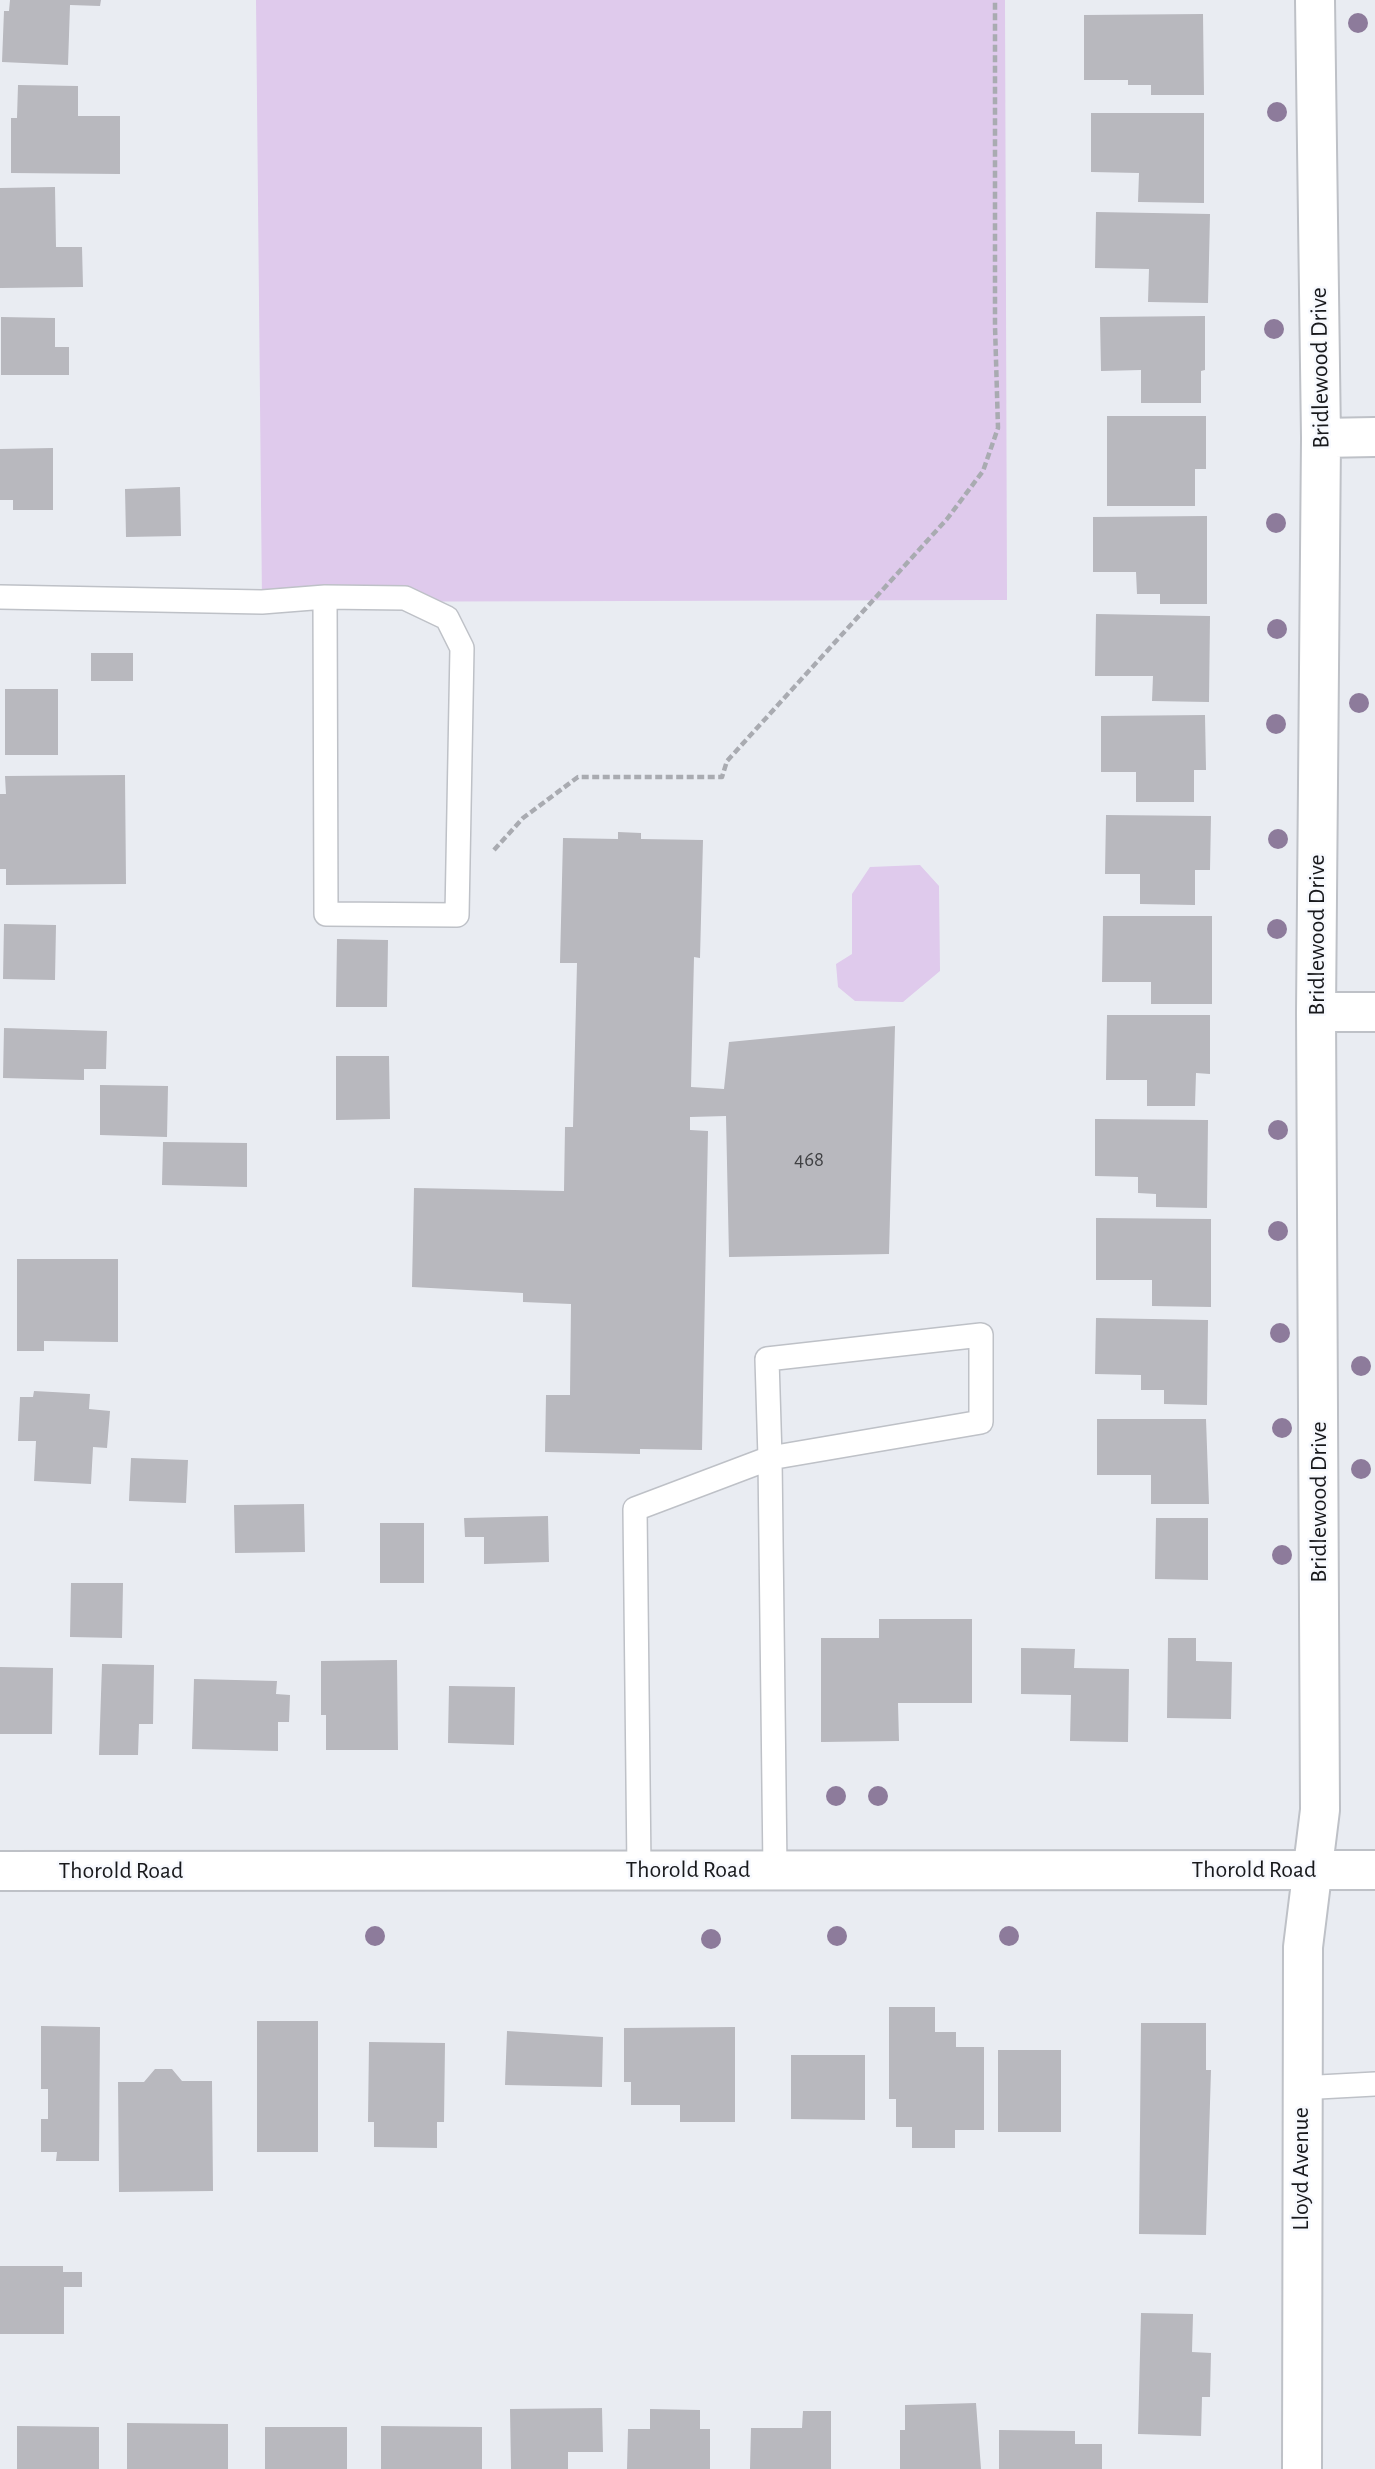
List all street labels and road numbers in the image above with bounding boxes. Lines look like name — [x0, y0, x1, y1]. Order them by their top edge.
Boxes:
street label: Bridlewood Drive — [1304, 287, 1336, 449]
street label: Bridlewood Drive — [1303, 854, 1331, 1016]
street label: Bridlewood Drive — [1305, 1421, 1333, 1583]
street label: Thorold Road — [625, 1856, 751, 1884]
street label: Thorold Road — [1191, 1856, 1317, 1884]
street label: Thorold Road — [58, 1857, 184, 1885]
street label: Lloyd Avenue — [1287, 2107, 1315, 2231]

